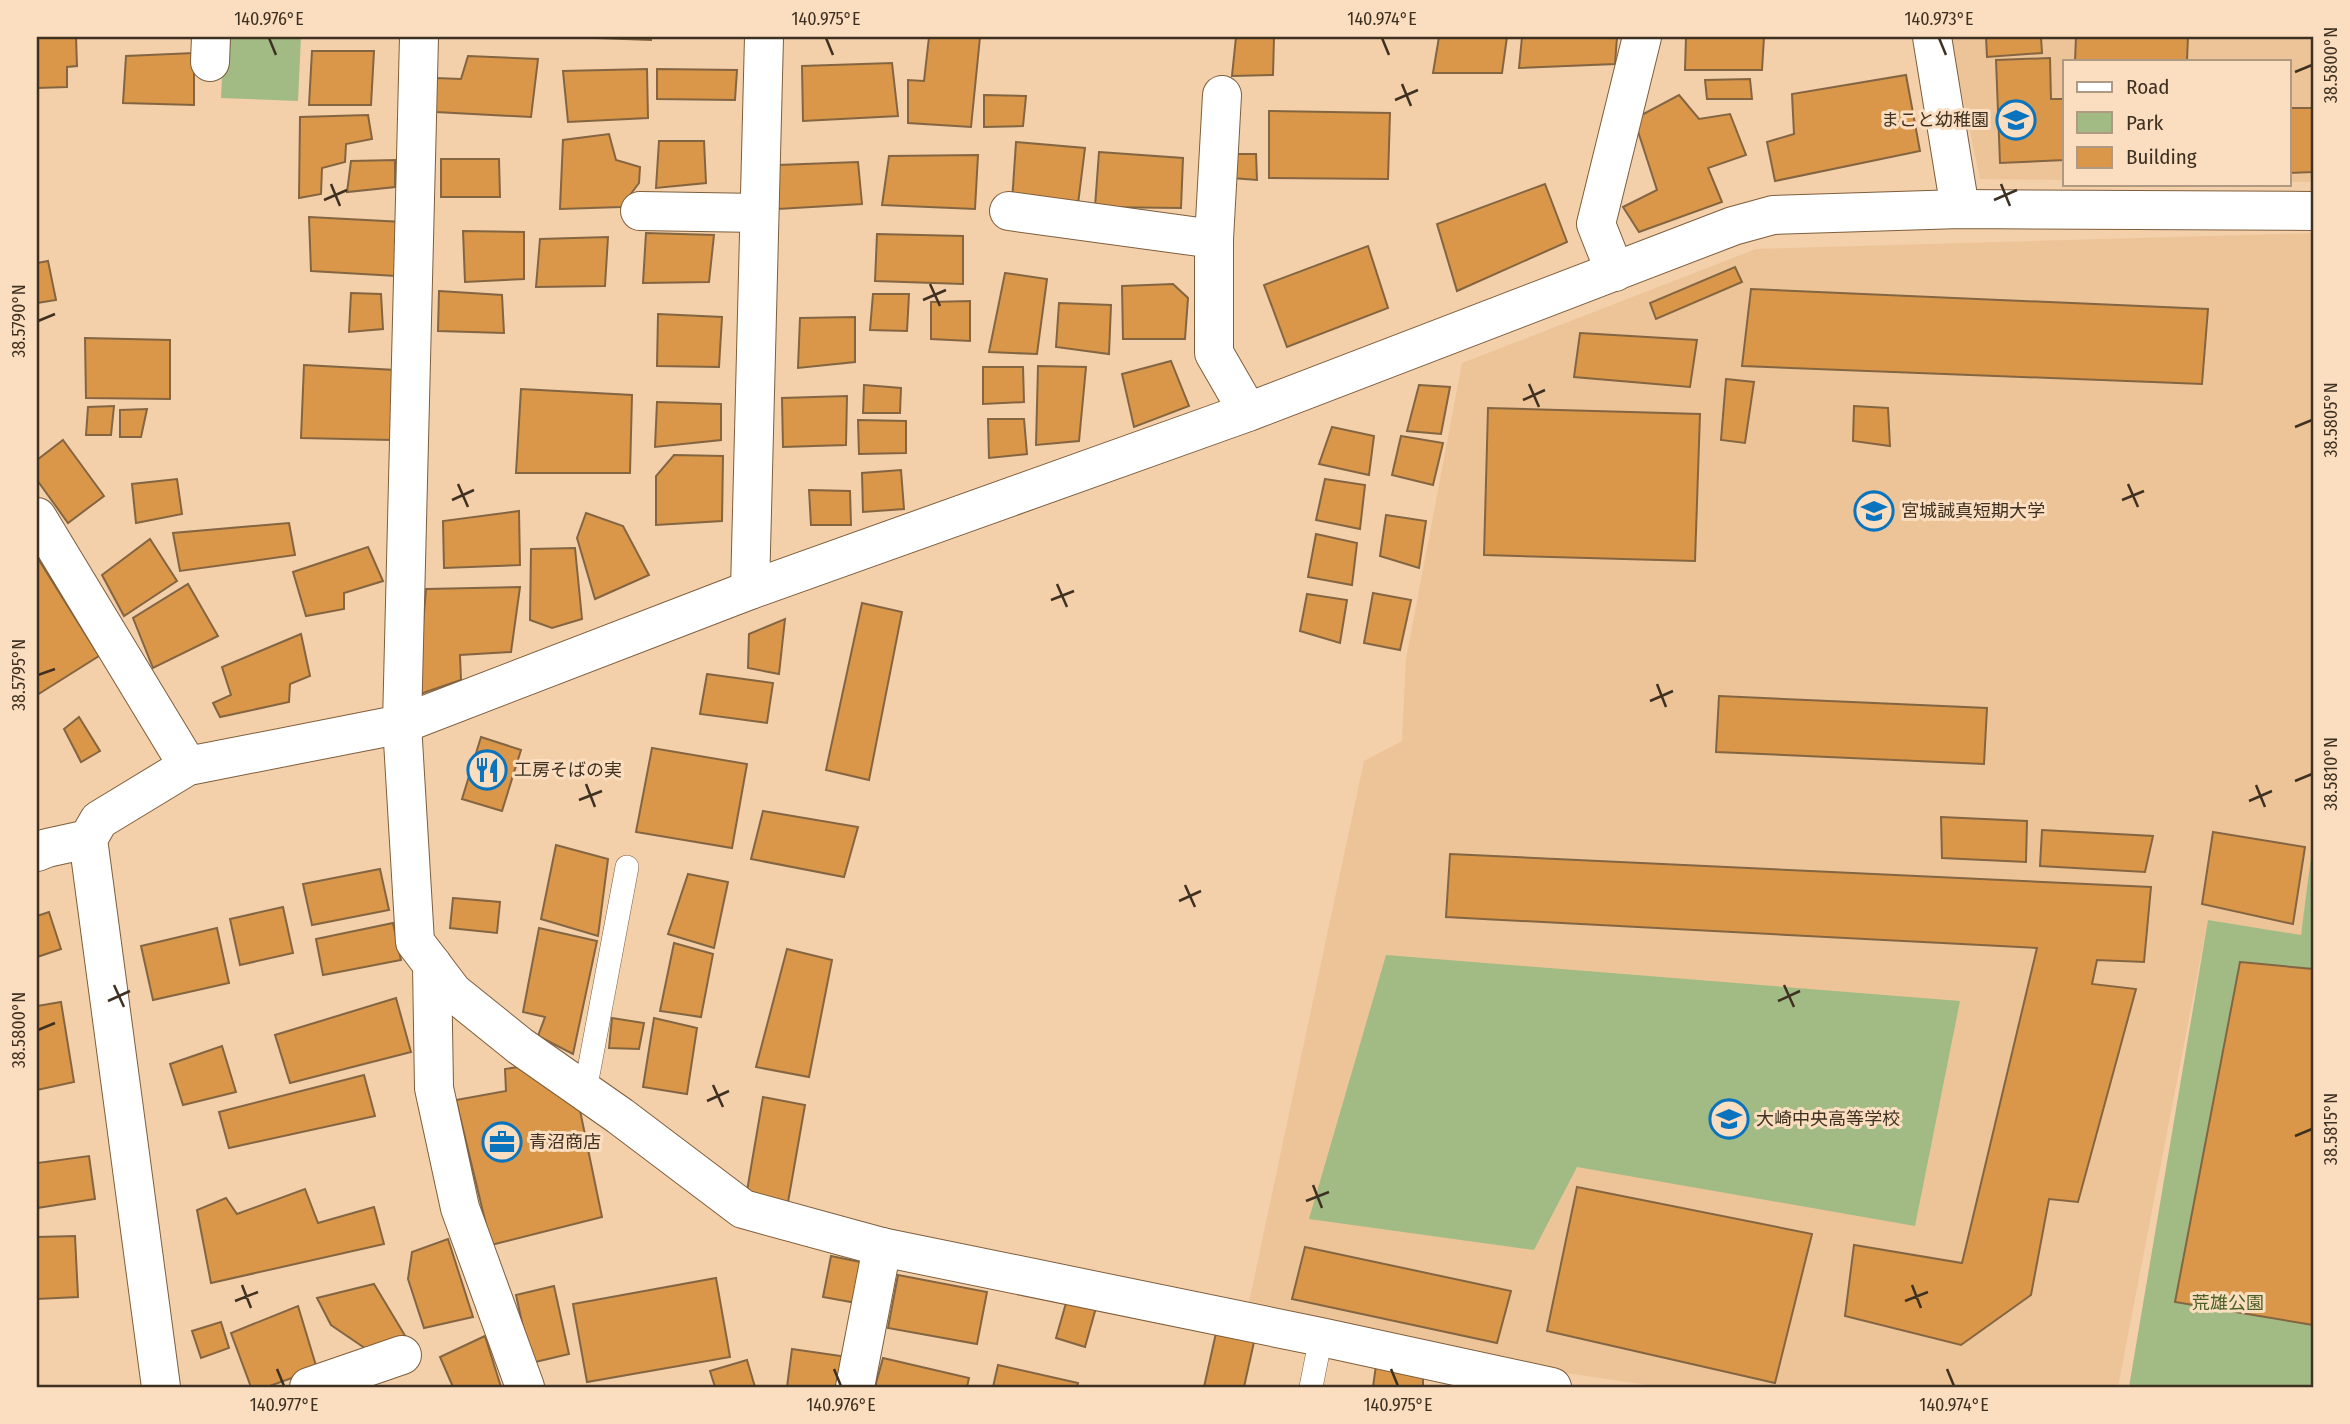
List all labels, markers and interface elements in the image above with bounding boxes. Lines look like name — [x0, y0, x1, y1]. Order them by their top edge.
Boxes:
text: 140.976°E — [234, 8, 304, 30]
text: 140.975°E — [792, 8, 860, 30]
text: 140.974°E — [1347, 8, 1417, 30]
text: 140.973°E — [1904, 8, 1974, 30]
text: 38.5800°N — [2320, 27, 2342, 103]
legend — [2063, 60, 2290, 186]
text: Road — [2126, 74, 2170, 100]
school or university icon: まこと幼稚園 — [1995, 99, 2037, 141]
place label: まこと幼稚園 — [1881, 109, 1989, 131]
text: Park — [2126, 110, 2164, 136]
text: Building — [2126, 144, 2197, 170]
text: 38.5790°N — [8, 284, 30, 358]
text: 38.5805°N — [2320, 382, 2342, 458]
school or university icon: 宮城誠真短期大学 — [1853, 490, 1895, 532]
place label: 宮城誠真短期大学 — [1901, 500, 2045, 522]
text: 38.5795°N — [8, 639, 30, 711]
text: 38.5810°N — [2320, 737, 2342, 811]
restaurant icon: 工房そばの実 — [466, 749, 508, 791]
place label: 工房そばの実 — [514, 759, 622, 781]
text: 38.5800°N — [8, 992, 30, 1068]
text: 38.5815°N — [2320, 1093, 2342, 1165]
school or university icon: 大崎中央高等学校 — [1708, 1098, 1750, 1140]
place label: 大崎中央高等学校 — [1756, 1108, 1900, 1130]
office icon: 青沼商店 — [481, 1121, 523, 1163]
place label: 青沼商店 — [529, 1131, 601, 1153]
park label: 荒雄公園 — [2192, 1292, 2264, 1314]
text: 140.977°E — [250, 1394, 318, 1416]
text: 140.976°E — [806, 1394, 876, 1416]
text: 140.975°E — [1364, 1394, 1432, 1416]
text: 140.974°E — [1919, 1394, 1989, 1416]

